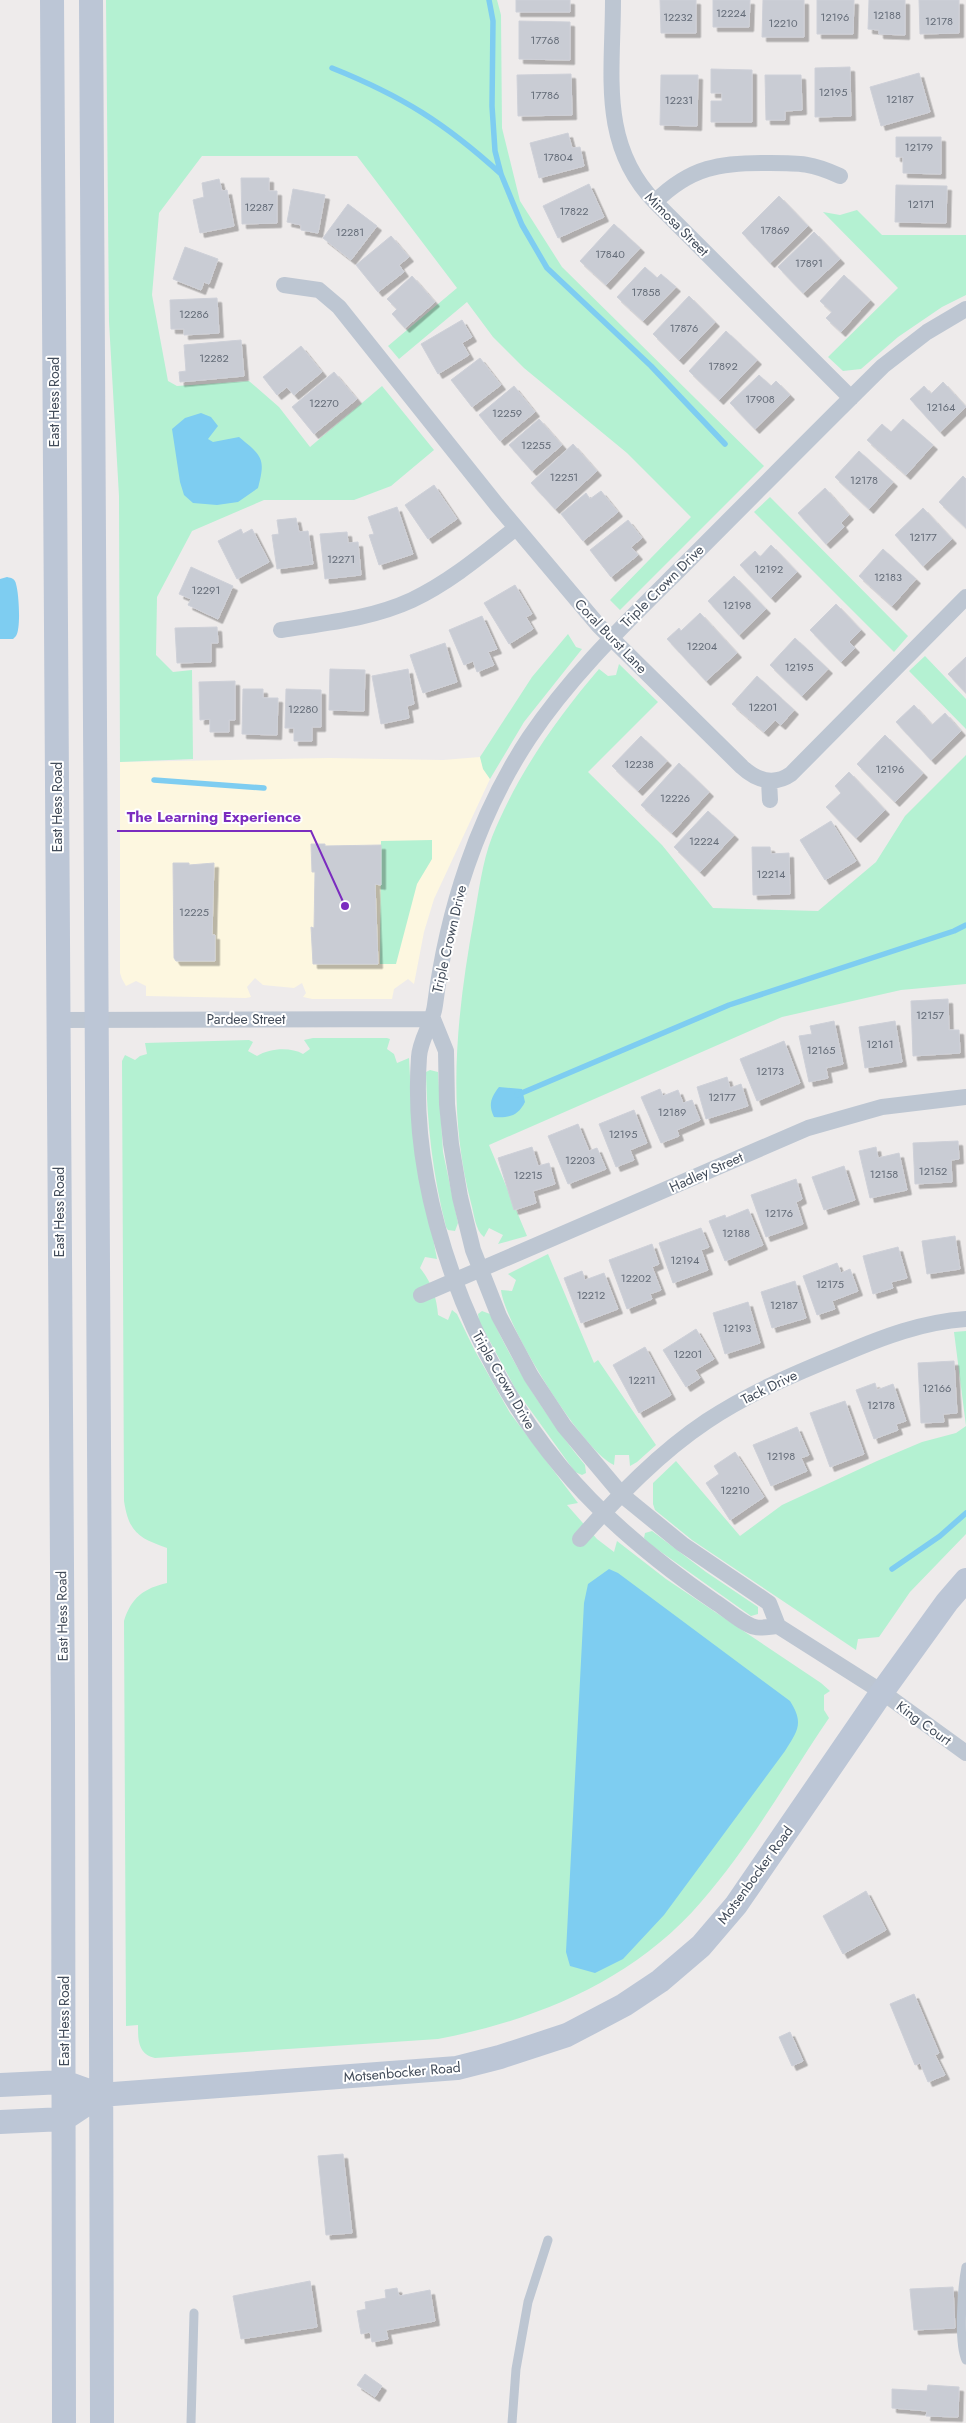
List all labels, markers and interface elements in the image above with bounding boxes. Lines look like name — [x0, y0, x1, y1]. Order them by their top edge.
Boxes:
house number: 12224 — [716, 5, 747, 21]
house number: 12188 — [873, 7, 901, 23]
house number: 12232 — [663, 9, 693, 25]
house number: 12196 — [821, 9, 849, 25]
house number: 12178 — [925, 13, 953, 29]
house number: 12210 — [768, 15, 798, 31]
house number: 17768 — [531, 32, 559, 48]
house number: 12195 — [819, 84, 847, 100]
house number: 17786 — [531, 87, 559, 103]
house number: 12187 — [886, 91, 914, 107]
house number: 12231 — [665, 92, 693, 108]
house number: 12179 — [905, 139, 933, 155]
house number: 17804 — [543, 149, 573, 165]
street label: Mimosa Street — [640, 187, 714, 261]
house number: 12171 — [908, 196, 934, 212]
house number: 12287 — [244, 199, 274, 215]
house number: 17822 — [559, 203, 589, 219]
house number: 17869 — [760, 222, 790, 238]
house number: 12281 — [336, 224, 364, 240]
house number: 17840 — [595, 246, 625, 262]
house number: 17891 — [795, 255, 823, 271]
house number: 17858 — [632, 284, 660, 300]
house number: 12286 — [179, 306, 209, 322]
house number: 17876 — [670, 320, 698, 336]
house number: 12282 — [199, 350, 229, 366]
street label: East Hess Road — [44, 357, 64, 447]
house number: 17892 — [708, 358, 738, 374]
house number: 17908 — [745, 391, 775, 407]
house number: 12270 — [309, 395, 339, 411]
house number: 12164 — [927, 399, 956, 415]
house number: 12259 — [492, 405, 522, 421]
house number: 12255 — [521, 437, 551, 453]
house number: 12251 — [550, 469, 578, 485]
house number: 12178 — [850, 472, 878, 488]
house number: 12177 — [909, 529, 937, 545]
street label: Triple Crown Drive — [616, 540, 708, 632]
house number: 12271 — [327, 551, 355, 567]
house number: 12192 — [755, 561, 783, 577]
house number: 12183 — [874, 569, 902, 585]
house number: 12291 — [192, 582, 220, 598]
street label: Coral Burst Lane — [570, 594, 652, 678]
house number: 12198 — [723, 597, 751, 613]
house number: 12204 — [687, 638, 718, 654]
house number: 12195 — [785, 659, 813, 675]
house number: 12201 — [748, 699, 778, 715]
house number: 12280 — [288, 701, 318, 717]
house number: 12238 — [624, 756, 654, 772]
house number: 12196 — [876, 761, 904, 777]
street label: East Hess Road — [47, 762, 67, 852]
house number: 12226 — [660, 790, 690, 806]
callout: The Learning Experience — [117, 801, 311, 831]
text: The Learning Experience — [127, 806, 302, 828]
house number: 12224 — [689, 833, 720, 849]
house number: 12214 — [757, 866, 786, 882]
street label: Triple Crown Drive — [427, 883, 471, 995]
house number: 12225 — [179, 904, 209, 920]
house number: 12157 — [916, 1007, 944, 1023]
street label: Pardee Street — [207, 1009, 286, 1029]
house number: 12161 — [866, 1036, 894, 1052]
house number: 12165 — [807, 1042, 835, 1058]
house number: 12173 — [756, 1063, 784, 1079]
house number: 12177 — [708, 1089, 736, 1105]
house number: 12189 — [658, 1104, 686, 1120]
house number: 12195 — [609, 1126, 637, 1142]
street label: Hadley Street — [666, 1147, 747, 1197]
house number: 12203 — [565, 1152, 595, 1168]
house number: 12152 — [919, 1163, 947, 1179]
house number: 12158 — [870, 1166, 898, 1182]
street label: East Hess Road — [49, 1167, 69, 1257]
house number: 12215 — [514, 1167, 542, 1183]
house number: 12176 — [765, 1205, 793, 1221]
house number: 12188 — [722, 1225, 750, 1241]
house number: 12194 — [671, 1252, 700, 1268]
house number: 12202 — [621, 1270, 651, 1286]
house number: 12175 — [816, 1276, 844, 1292]
house number: 12212 — [577, 1287, 605, 1303]
house number: 12187 — [770, 1297, 798, 1313]
house number: 12193 — [723, 1320, 751, 1336]
street label: Triple Crown Drive — [468, 1327, 540, 1433]
house number: 12201 — [673, 1346, 703, 1362]
street label: Tack Drive — [738, 1365, 800, 1409]
house number: 12211 — [628, 1372, 656, 1388]
house number: 12166 — [923, 1380, 951, 1396]
house number: 12178 — [867, 1397, 895, 1413]
house number: 12198 — [767, 1448, 795, 1464]
house number: 12210 — [720, 1482, 750, 1498]
street label: East Hess Road — [51, 1571, 73, 1661]
street label: King Court — [892, 1696, 956, 1750]
street label: Motsenbocker Road — [712, 1822, 798, 1928]
street label: East Hess Road — [54, 1976, 74, 2066]
street label: Motsenbocker Road — [343, 2057, 461, 2087]

